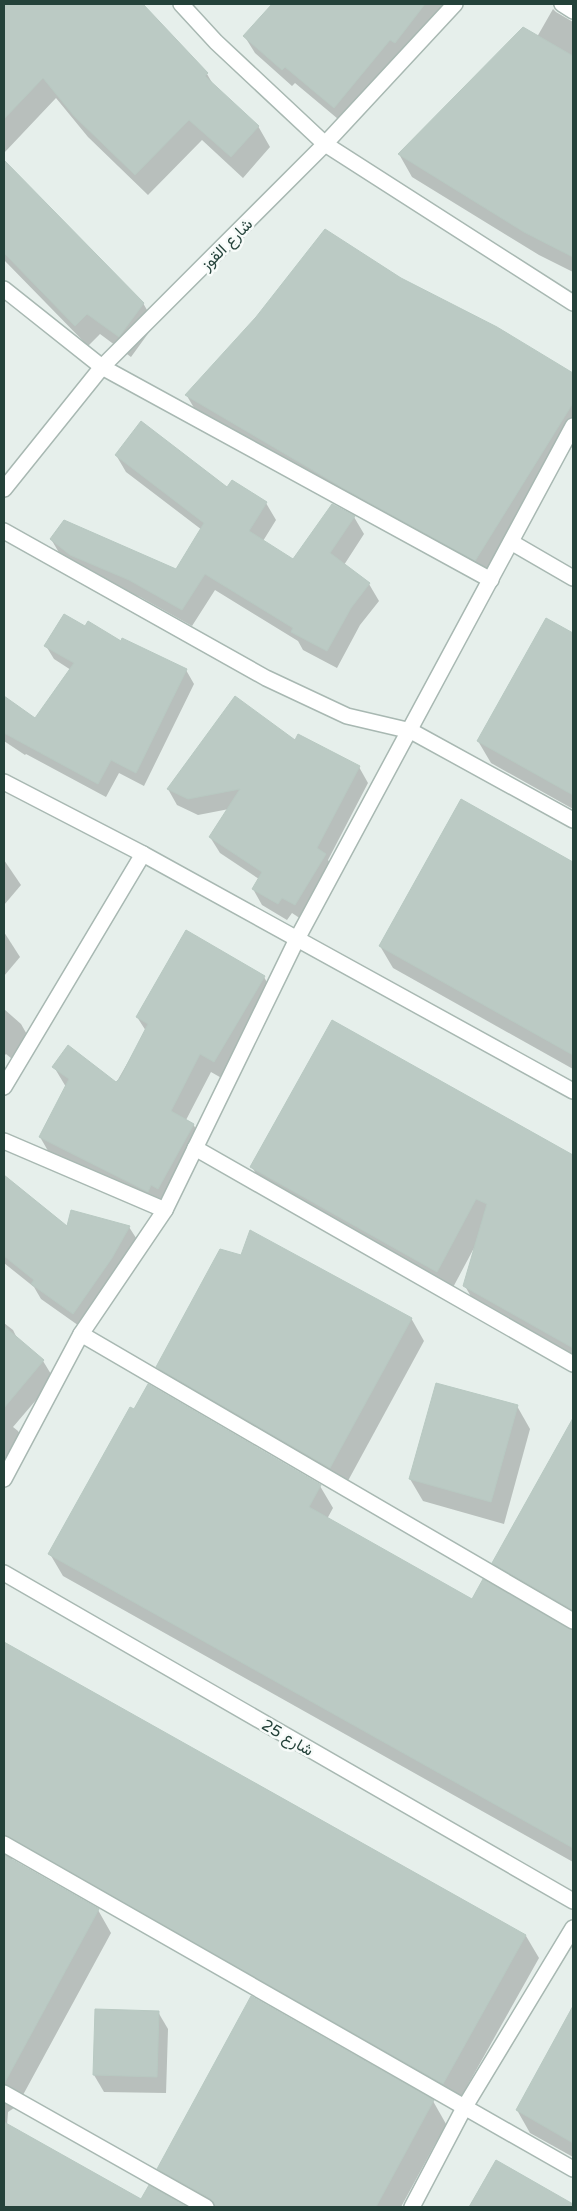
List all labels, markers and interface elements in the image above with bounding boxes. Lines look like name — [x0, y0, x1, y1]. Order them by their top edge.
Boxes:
street label: شارع القوز — [196, 215, 258, 276]
street label: شارع 25 — [258, 1715, 317, 1762]

